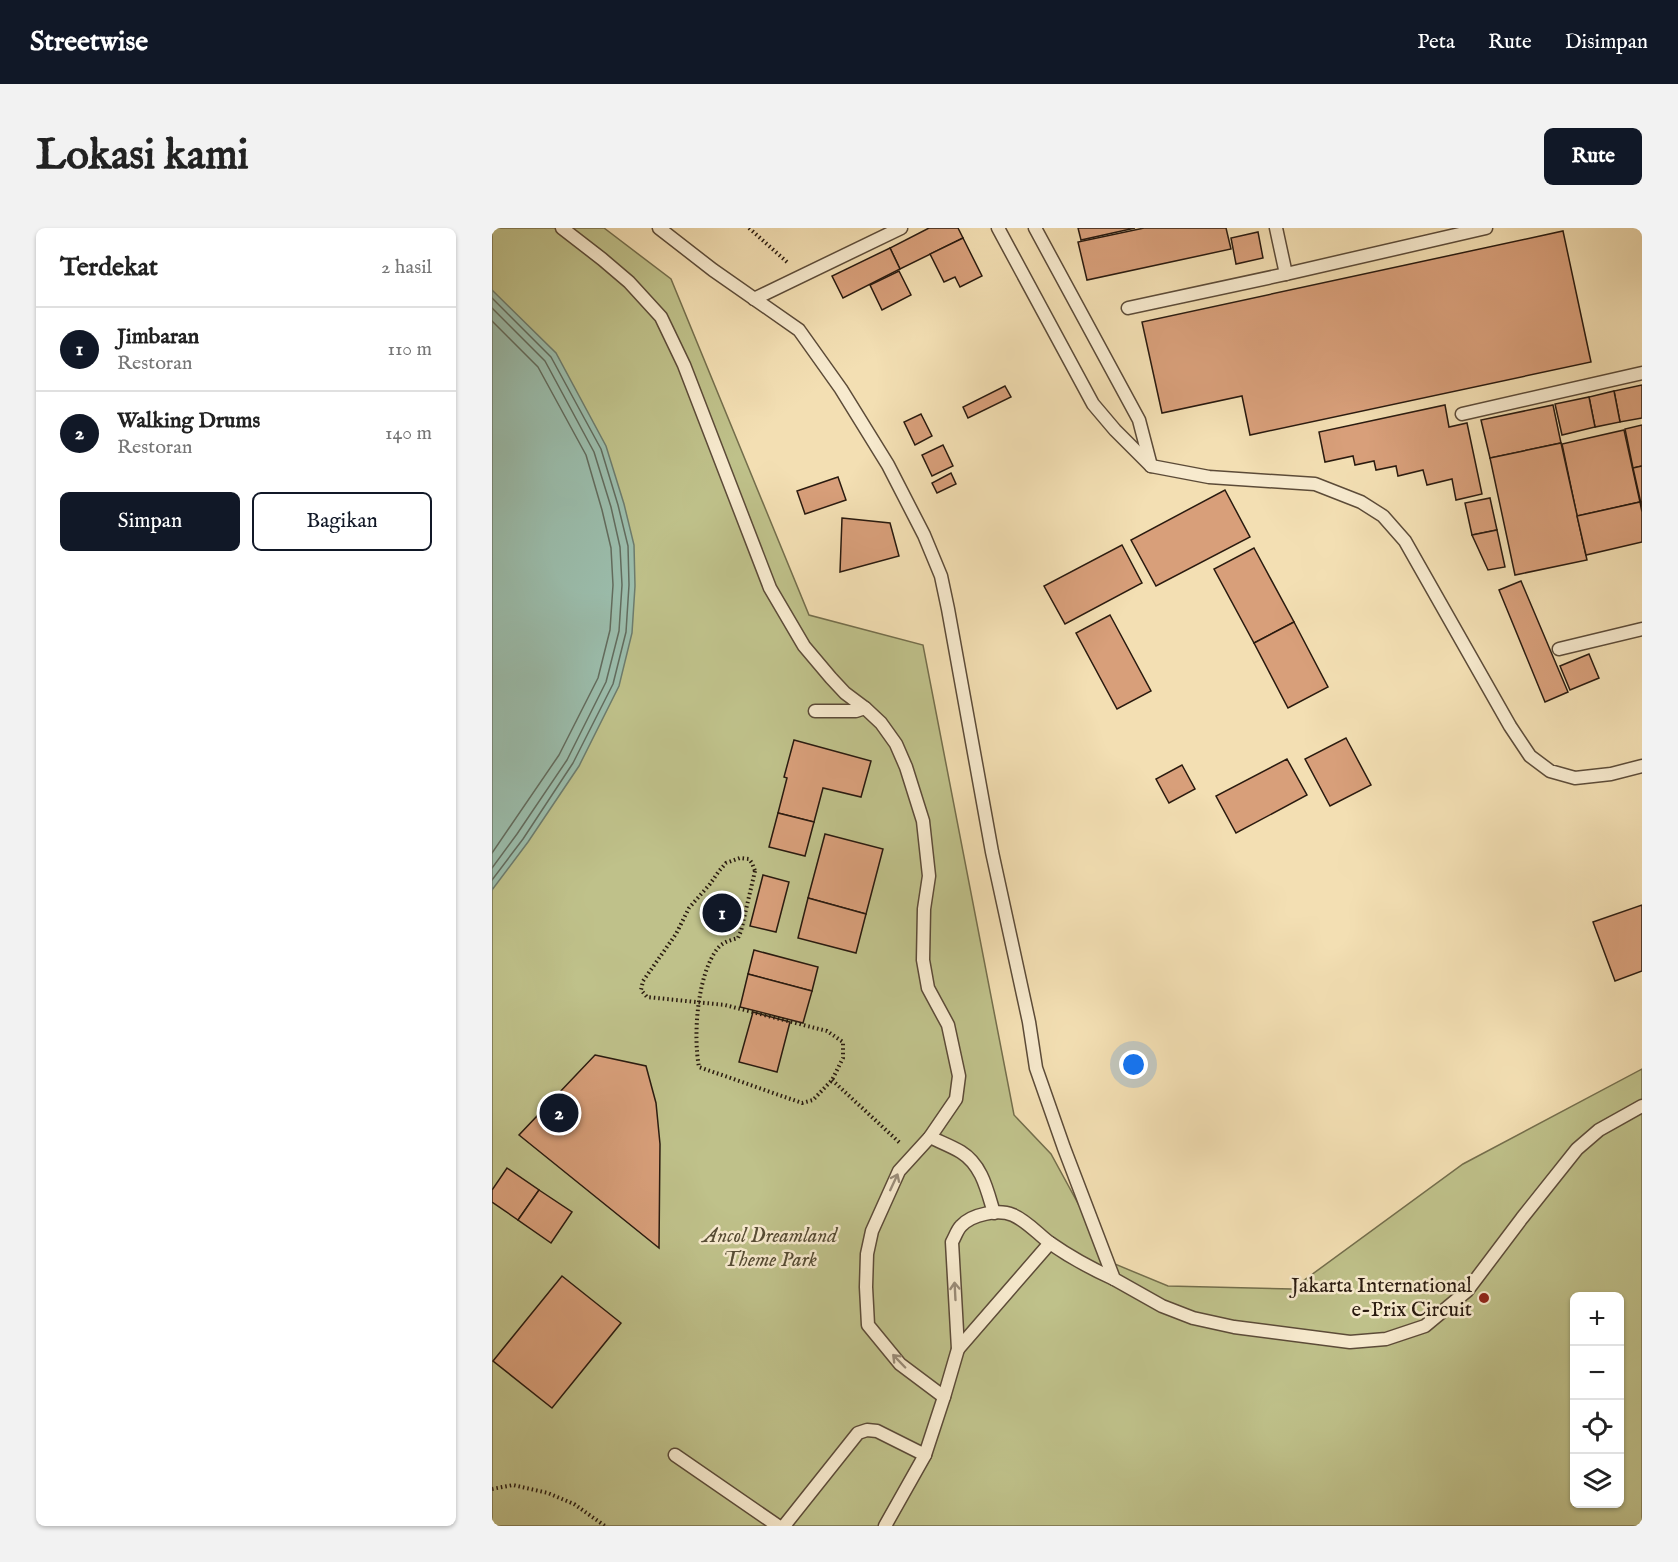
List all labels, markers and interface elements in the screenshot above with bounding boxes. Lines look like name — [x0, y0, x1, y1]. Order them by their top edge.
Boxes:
text: Streetwise — [30, 25, 148, 60]
text: Peta — [1417, 29, 1455, 56]
text: Rute — [1488, 29, 1532, 56]
text: Disimpan — [1565, 29, 1648, 56]
button: Rute — [1544, 128, 1642, 185]
text: Lokasi kami — [36, 130, 249, 183]
text: Terdekat — [60, 251, 158, 284]
text: 2 hasil — [381, 255, 432, 280]
text: Jimbaran — [117, 323, 199, 351]
text: 1 — [76, 337, 83, 362]
text: 110 m — [388, 337, 432, 362]
text: Restoran — [117, 351, 193, 376]
text: Walking Drums — [117, 407, 260, 435]
text: 2 — [75, 421, 84, 446]
text: 140 m — [385, 421, 432, 446]
text: Restoran — [117, 435, 193, 460]
button: Simpan — [60, 492, 240, 551]
button: Bagikan — [252, 492, 432, 551]
pin: 1 — [702, 890, 742, 936]
your location — [1119, 1050, 1148, 1079]
pin: 2 — [540, 1090, 578, 1136]
one-way arrow — [888, 1174, 900, 1192]
park label: Ancol Dreamland Theme Park — [701, 1223, 839, 1274]
place label: Jakarta International e-Prix Circuit — [1289, 1273, 1472, 1324]
one-way arrow — [949, 1282, 960, 1302]
marker: Jakarta International e-Prix Circuit — [1477, 1291, 1491, 1305]
map controls — [1570, 1292, 1624, 1508]
button: + — [1570, 1292, 1624, 1346]
button: − — [1570, 1346, 1624, 1400]
one-way arrow — [891, 1354, 906, 1369]
button: locate — [1570, 1400, 1624, 1454]
button: layers — [1570, 1454, 1624, 1508]

